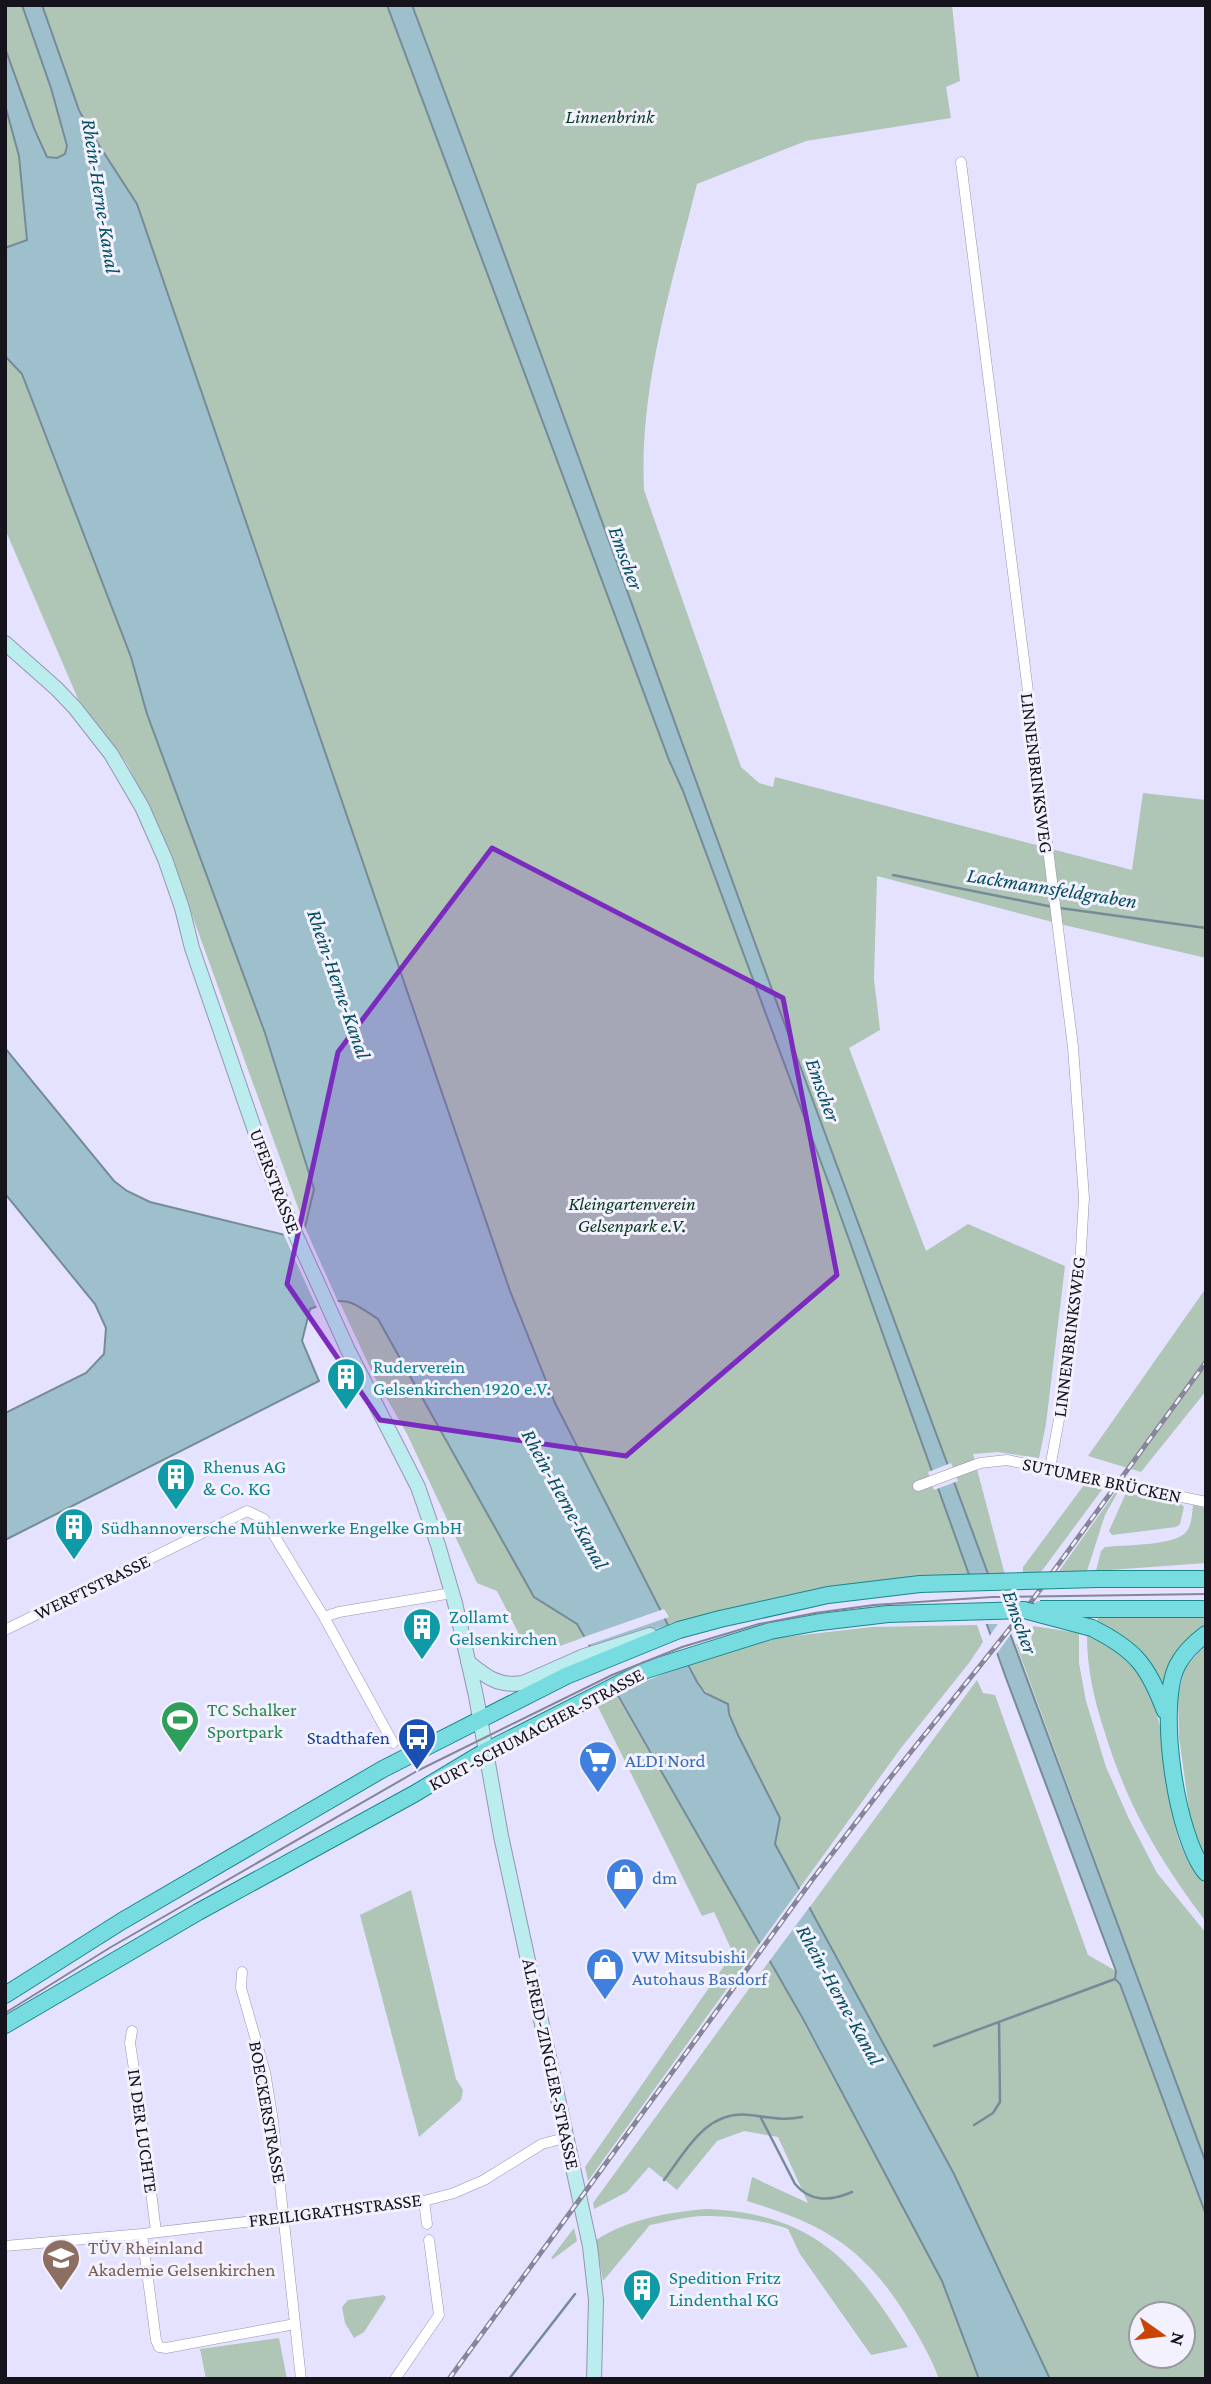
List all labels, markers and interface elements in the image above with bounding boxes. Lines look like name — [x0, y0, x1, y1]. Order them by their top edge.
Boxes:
park label: Linnenbrink — [566, 106, 655, 127]
water label: Rhein-Herne-Kanal — [77, 117, 125, 276]
water label: Emscher — [603, 523, 649, 594]
street label: LINNENBRINKSWEG — [1017, 692, 1057, 854]
water label: Lackmannsfeldgraben — [965, 863, 1139, 913]
water label: Rhein-Herne-Kanal — [302, 906, 376, 1063]
water label: Emscher — [800, 1055, 846, 1126]
street label: UFERSTRASSE — [245, 1126, 305, 1236]
park label: Kleingartenverein Gelsenpark e.V. — [568, 1193, 696, 1236]
street label: LINNENBRINKSWEG — [1049, 1256, 1089, 1418]
building icon: Ruderverein Gelsenkirchen 1920 e.V. — [325, 1356, 367, 1411]
place label: Ruderverein Gelsenkirchen 1920 e.V. — [373, 1356, 551, 1399]
water label: Rhein-Herne-Kanal — [517, 1425, 614, 1574]
street label: SUTUMER BRÜCKEN — [1021, 1453, 1183, 1507]
building icon: Rhenus AG & Co. KG — [155, 1456, 197, 1511]
place label: Rhenus AG & Co. KG — [203, 1456, 286, 1499]
building icon: Südhannoversche Mühlenwerke Engelke GmbH — [53, 1506, 95, 1561]
place label: Südhannoversche Mühlenwerke Engelke GmbH — [101, 1517, 462, 1538]
street label: WERFTSTRASSE — [31, 1550, 153, 1624]
water label: Emscher — [997, 1587, 1043, 1658]
building icon: Zollamt Gelsenkirchen — [401, 1606, 443, 1661]
place label: Zollamt Gelsenkirchen — [449, 1606, 557, 1649]
street label: KURT-SCHUMACHER-STRASSE — [425, 1663, 647, 1795]
sports icon: TC Schalker Sportpark — [159, 1699, 201, 1754]
place label: TC Schalker Sportpark — [207, 1699, 297, 1742]
bus stop icon: Stadthafen — [396, 1716, 438, 1771]
place label: Stadthafen — [307, 1727, 390, 1748]
supermarket icon: ALDI Nord — [577, 1739, 619, 1794]
place label: ALDI Nord — [625, 1750, 705, 1771]
shop icon: dm — [604, 1856, 646, 1911]
place label: dm — [652, 1867, 677, 1888]
water label: Rhein-Herne-Kanal — [792, 1921, 889, 2070]
shop icon: VW Mitsubishi Autohaus Basdorf — [584, 1946, 626, 2001]
place label: VW Mitsubishi Autohaus Basdorf — [632, 1946, 768, 1989]
street label: ALFRED-ZINGLER-STRASSE — [518, 1957, 584, 2171]
street label: BOECKERSTRASSE — [245, 2039, 291, 2185]
street label: IN DER LUCHTE — [124, 2068, 162, 2194]
street label: FREILIGRATHSTRASSE — [247, 2189, 423, 2231]
school or university icon: TÜV Rheinland Akademie Gelsenkirchen — [40, 2237, 82, 2292]
place label: TÜV Rheinland Akademie Gelsenkirchen — [88, 2237, 275, 2280]
building icon: Spedition Fritz Lindenthal KG — [621, 2267, 663, 2322]
place label: Spedition Fritz Lindenthal KG — [669, 2267, 781, 2310]
north arrow — [1127, 2300, 1197, 2370]
text: N — [1166, 2330, 1190, 2348]

